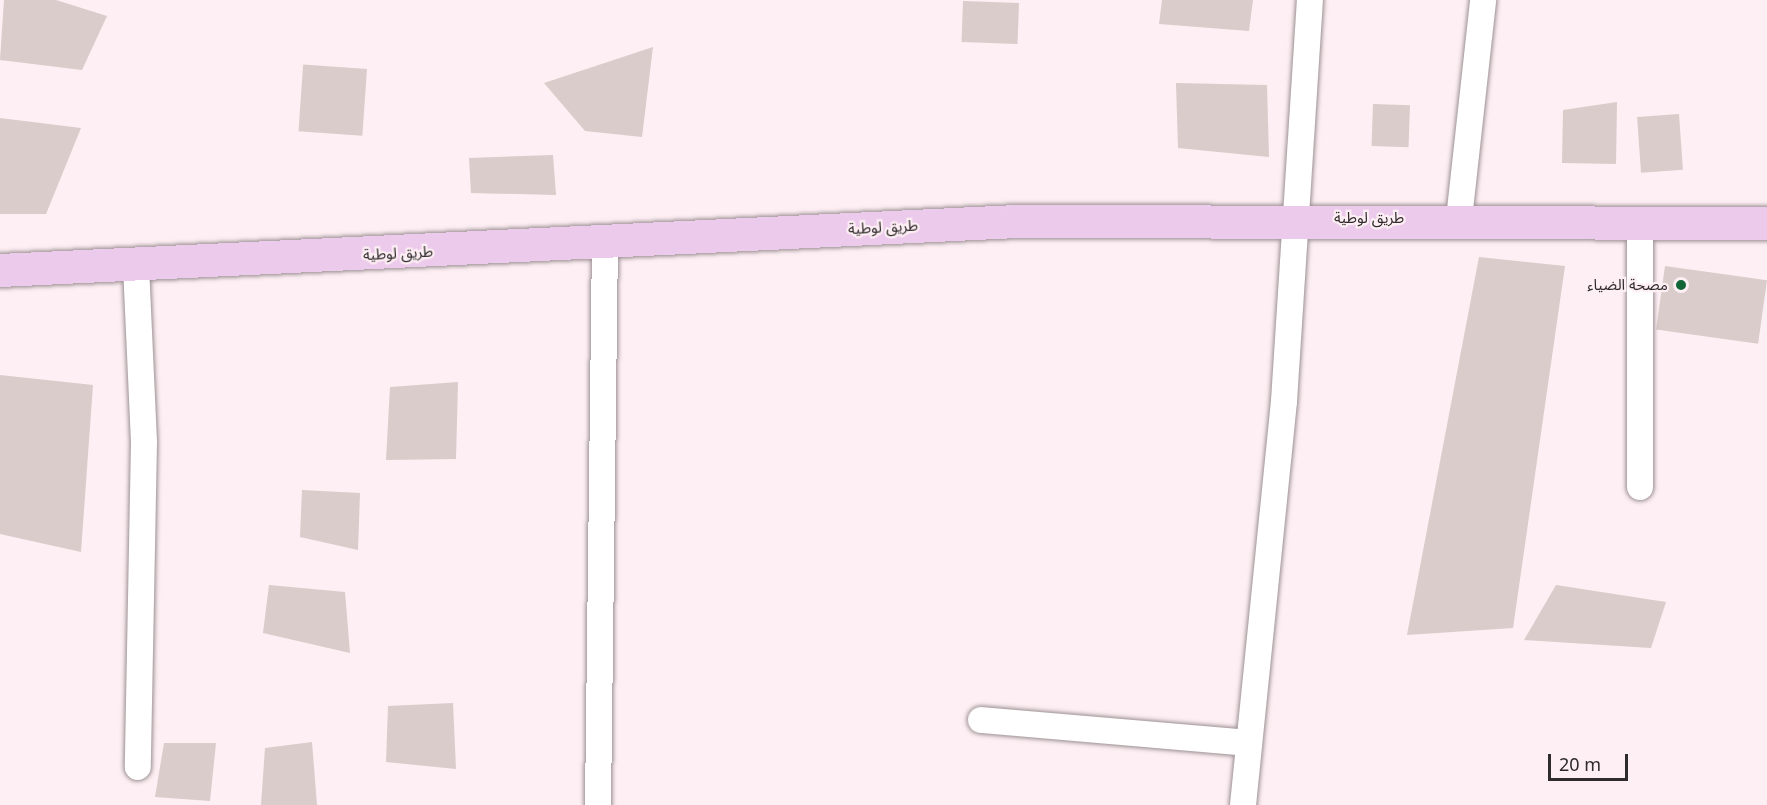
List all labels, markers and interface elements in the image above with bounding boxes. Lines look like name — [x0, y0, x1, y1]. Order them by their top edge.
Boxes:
street label: طريق لوطية — [1334, 209, 1404, 227]
street label: طريق لوطية — [847, 216, 919, 238]
street label: طريق لوطية — [362, 242, 434, 264]
place label: مصحة الضياء — [1587, 276, 1668, 294]
marker: مصحة الضياء — [1672, 276, 1690, 294]
scale bar — [1551, 742, 1630, 780]
text: 20 m — [1559, 752, 1601, 776]

